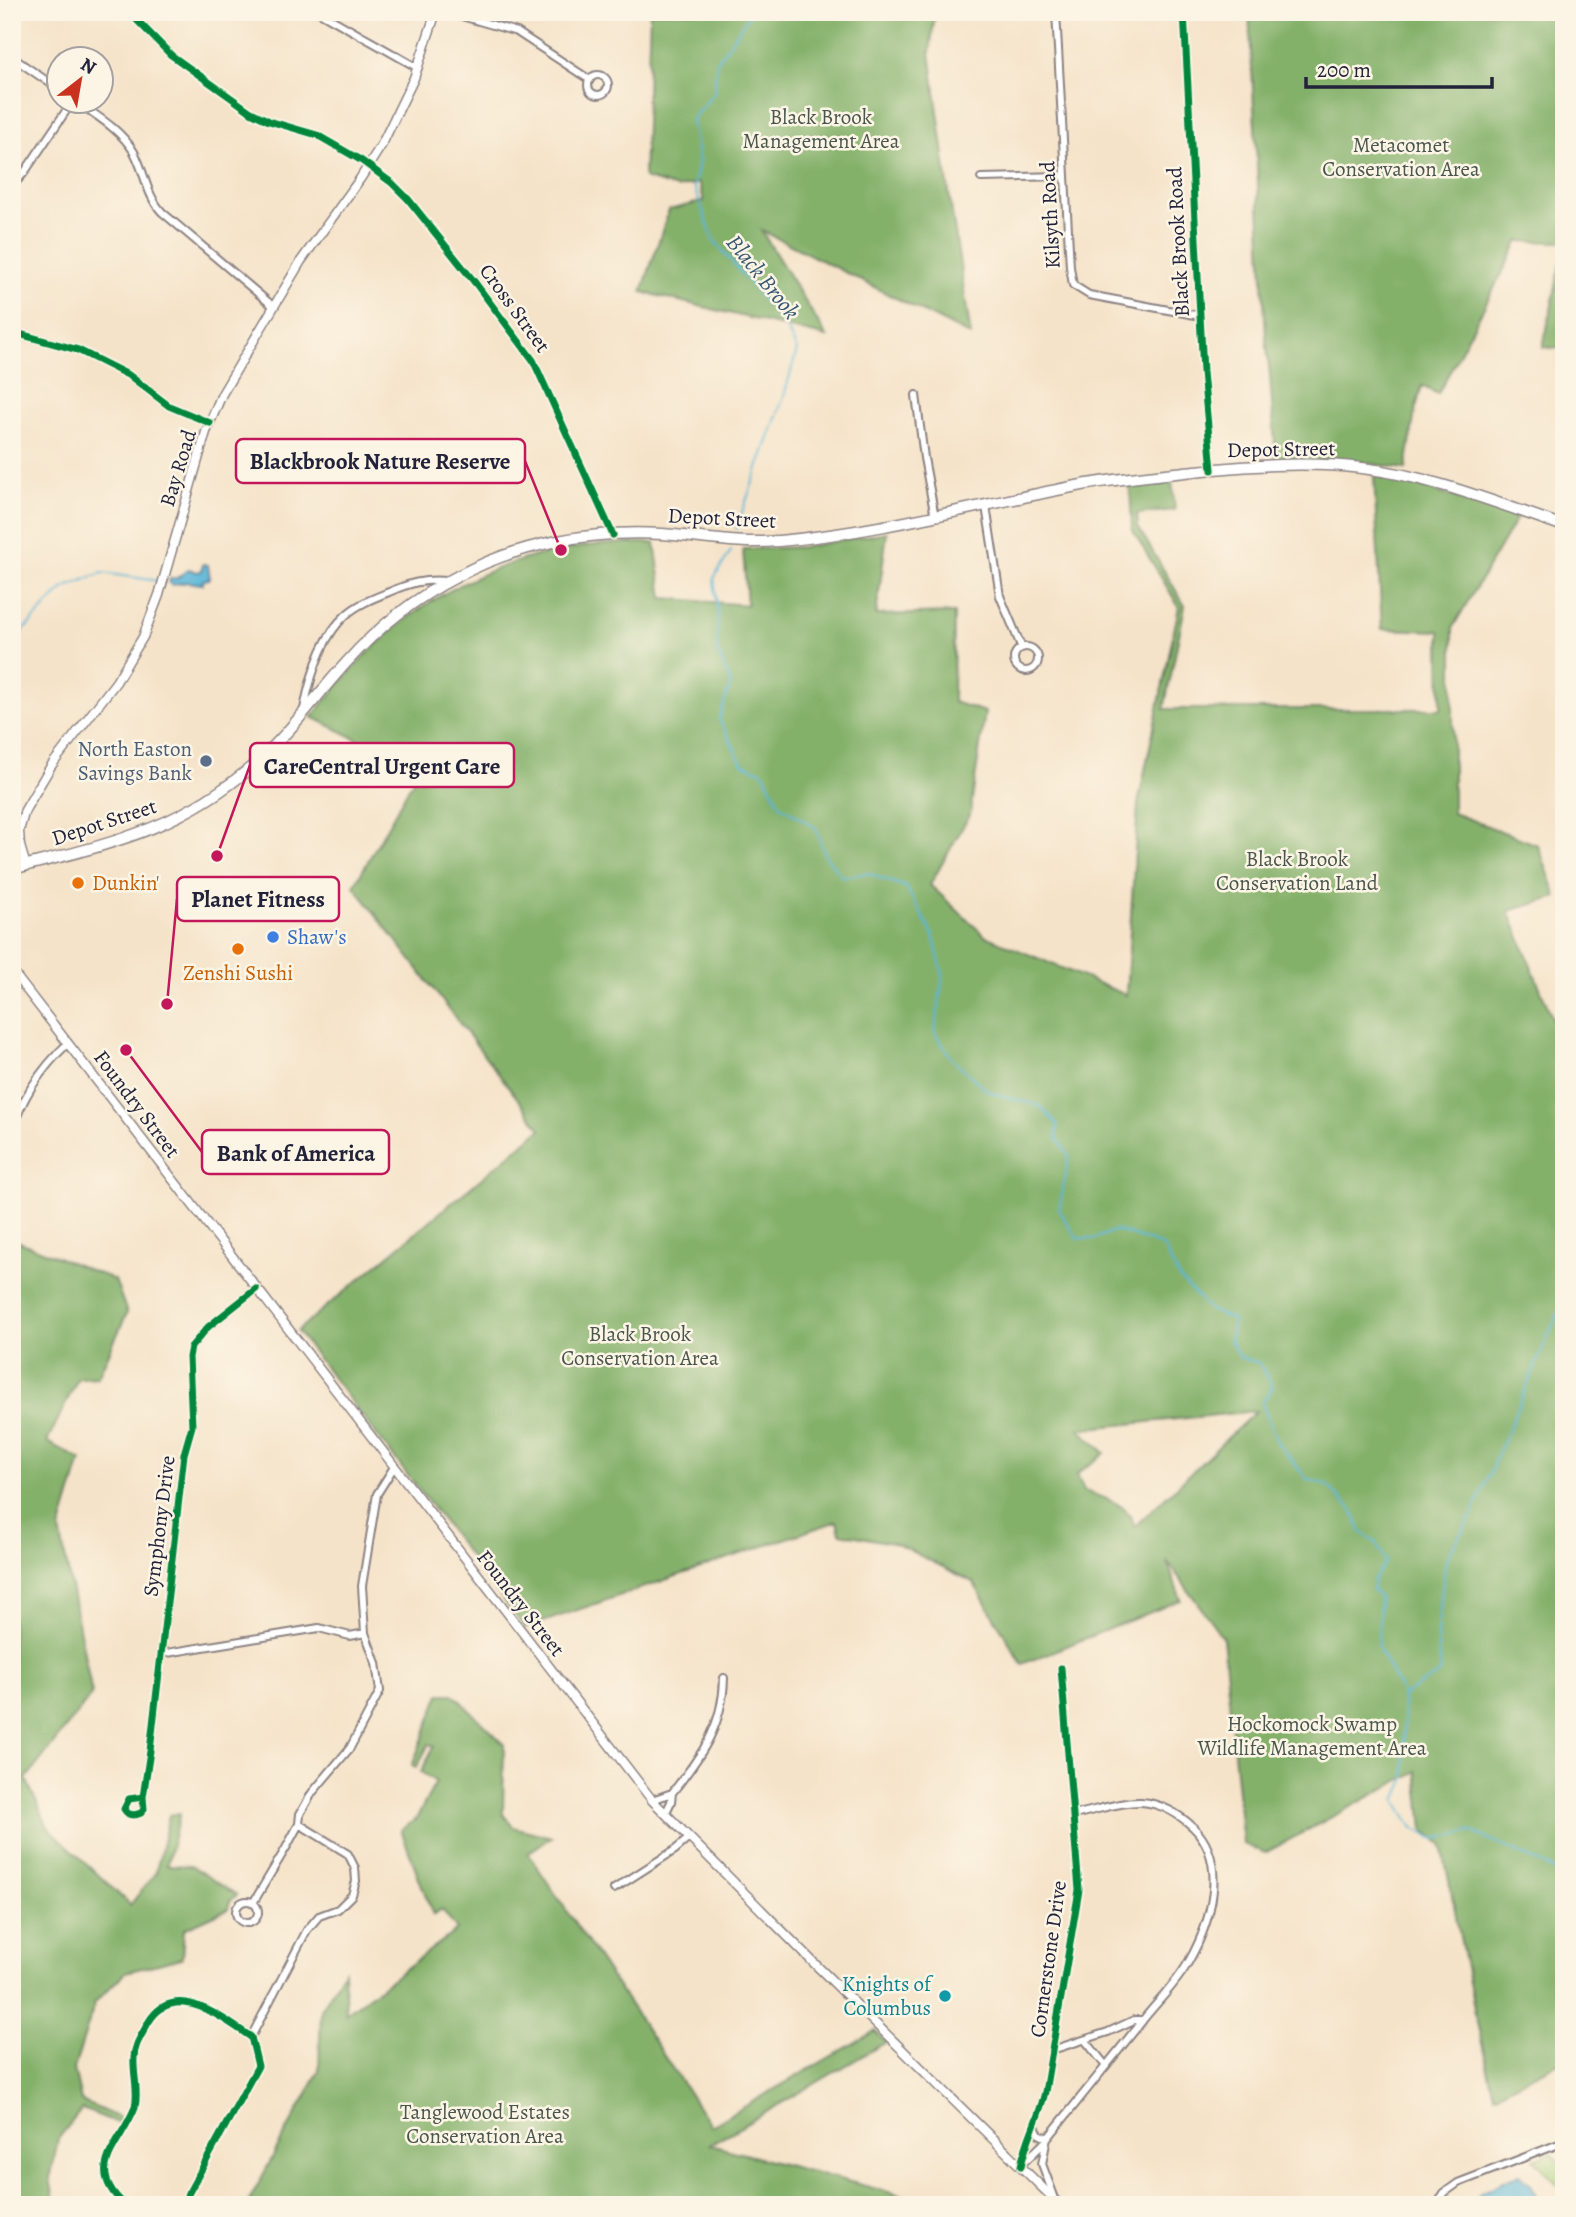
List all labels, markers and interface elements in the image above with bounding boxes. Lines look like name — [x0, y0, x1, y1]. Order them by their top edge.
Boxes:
north arrow — [46, 46, 116, 116]
scale bar — [1306, 46, 1492, 90]
text: N — [76, 52, 101, 81]
text: 200 m — [1317, 56, 1371, 84]
park label: Black Brook Management Area — [743, 103, 900, 155]
park label: Metacomet Conservation Area — [1322, 131, 1480, 183]
street label: Kilsyth Road — [1033, 160, 1067, 270]
street label: Black Brook Road — [1160, 165, 1196, 318]
water label: Black Brook — [719, 228, 807, 326]
street label: Cross Street — [473, 258, 557, 358]
street label: Bay Road — [153, 425, 203, 510]
street label: Depot Street — [1227, 434, 1336, 464]
callout: Blackbrook Nature Reserve — [236, 439, 525, 483]
text: Blackbrook Nature Reserve — [250, 446, 510, 477]
street label: Depot Street — [667, 501, 777, 535]
place label: North Easton Savings Bank — [77, 735, 193, 787]
callout: CareCentral Urgent Care — [250, 743, 514, 787]
text: CareCentral Urgent Care — [264, 751, 500, 782]
marker: North Easton Savings Bank — [198, 753, 214, 769]
street label: Depot Street — [48, 792, 160, 852]
park label: Black Brook Conservation Land — [1216, 845, 1379, 897]
place label: Dunkin' — [92, 869, 160, 897]
marker: Dunkin' — [70, 875, 86, 891]
callout: Planet Fitness — [177, 877, 339, 921]
text: Planet Fitness — [191, 884, 325, 915]
place label: Shaw's — [287, 923, 347, 951]
marker: Shaw's — [265, 929, 281, 945]
marker: Zenshi Sushi — [230, 941, 246, 957]
place label: Zenshi Sushi — [183, 959, 293, 987]
street label: Foundry Street — [87, 1044, 187, 1164]
callout: Bank of America — [202, 1130, 389, 1174]
text: Bank of America — [217, 1138, 375, 1169]
park label: Black Brook Conservation Area — [561, 1320, 719, 1372]
street label: Symphony Drive — [136, 1454, 182, 1598]
street label: Foundry Street — [471, 1544, 571, 1662]
park label: Hockomock Swamp Wildlife Management Area — [1196, 1710, 1427, 1762]
street label: Cornerstone Drive — [1023, 1879, 1073, 2039]
place label: Knights of Columbus — [842, 1970, 934, 2022]
marker: Knights of Columbus — [937, 1988, 953, 2004]
park label: Tanglewood Estates Conservation Area — [400, 2098, 570, 2150]

